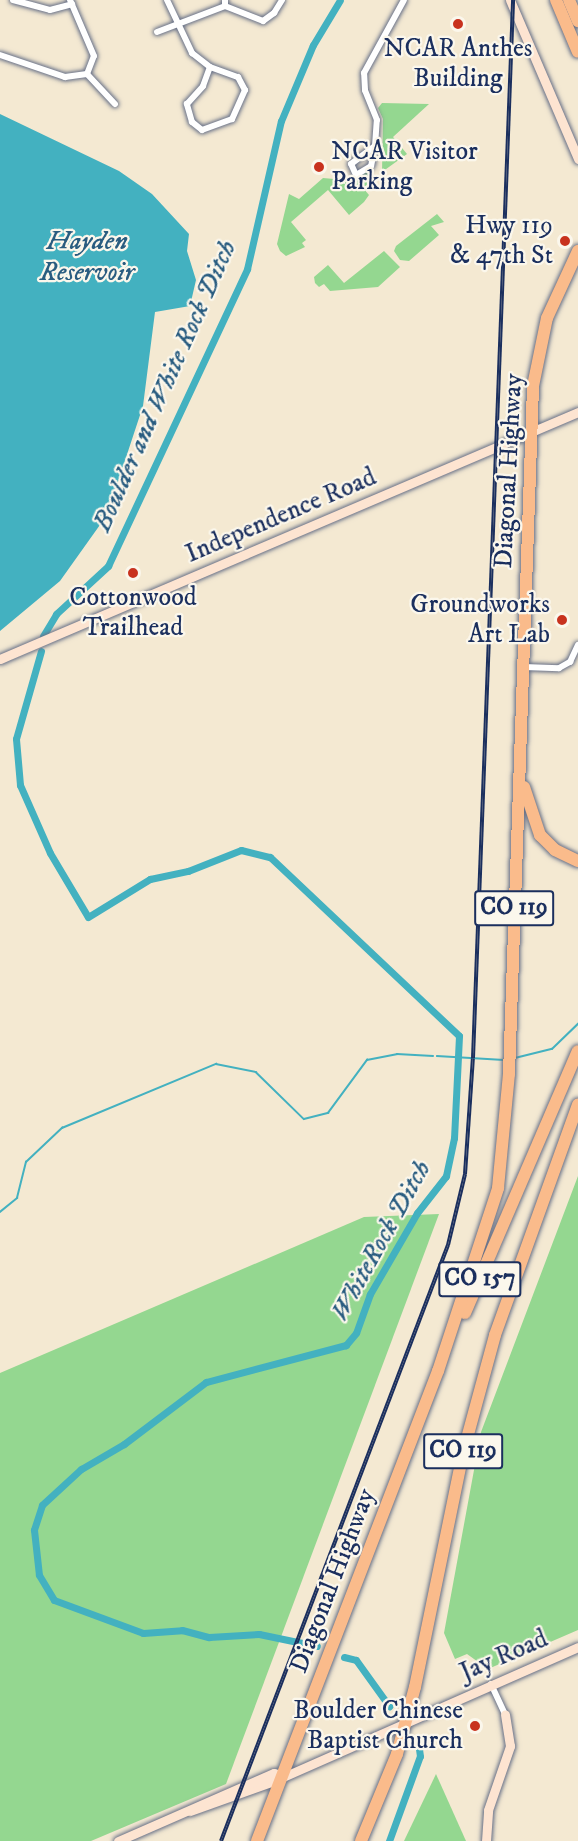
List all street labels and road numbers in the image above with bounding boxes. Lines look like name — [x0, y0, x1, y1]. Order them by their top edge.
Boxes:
street label: Diagonal Highway — [488, 373, 530, 569]
street label: Independence Road — [181, 462, 381, 570]
road number: CO 119 — [474, 887, 554, 929]
road number: CO 157 — [438, 1258, 522, 1300]
road number: CO 119 — [422, 1430, 504, 1472]
street label: Diagonal Highway — [284, 1484, 382, 1678]
street label: Jay Road — [455, 1624, 553, 1688]

